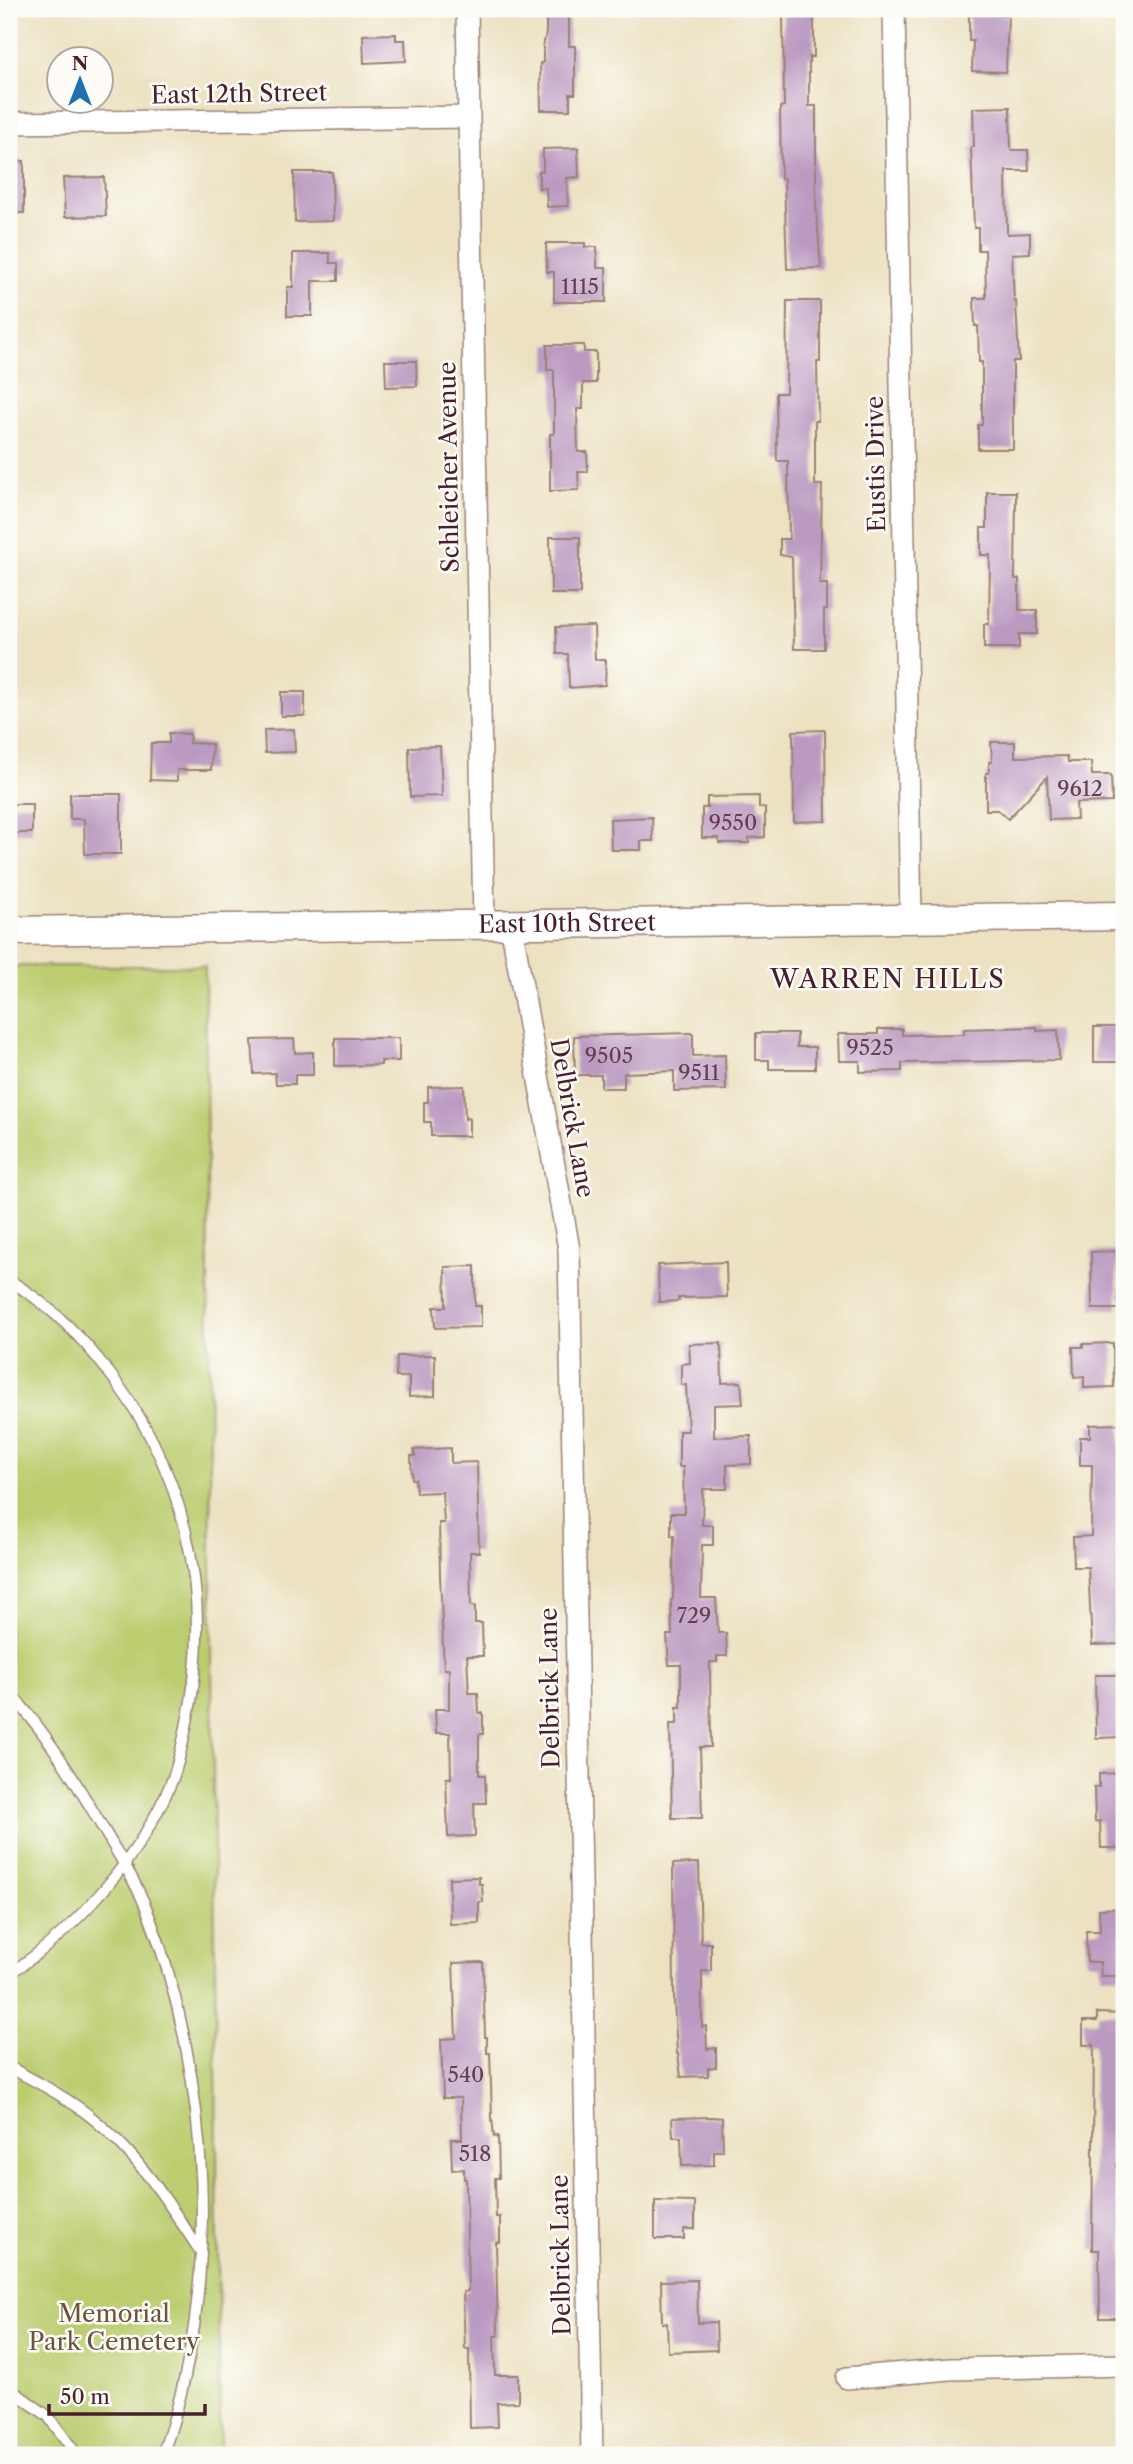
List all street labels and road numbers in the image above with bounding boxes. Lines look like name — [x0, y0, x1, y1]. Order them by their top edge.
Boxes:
street label: East 12th Street — [151, 77, 328, 110]
street label: Schleicher Avenue — [432, 361, 465, 573]
street label: Eustis Drive — [860, 395, 891, 533]
street label: East 10th Street — [478, 907, 657, 939]
street label: Delbrick Lane — [544, 1036, 601, 1200]
street label: Delbrick Lane — [534, 1607, 565, 1769]
street label: Delbrick Lane — [545, 2174, 576, 2336]

